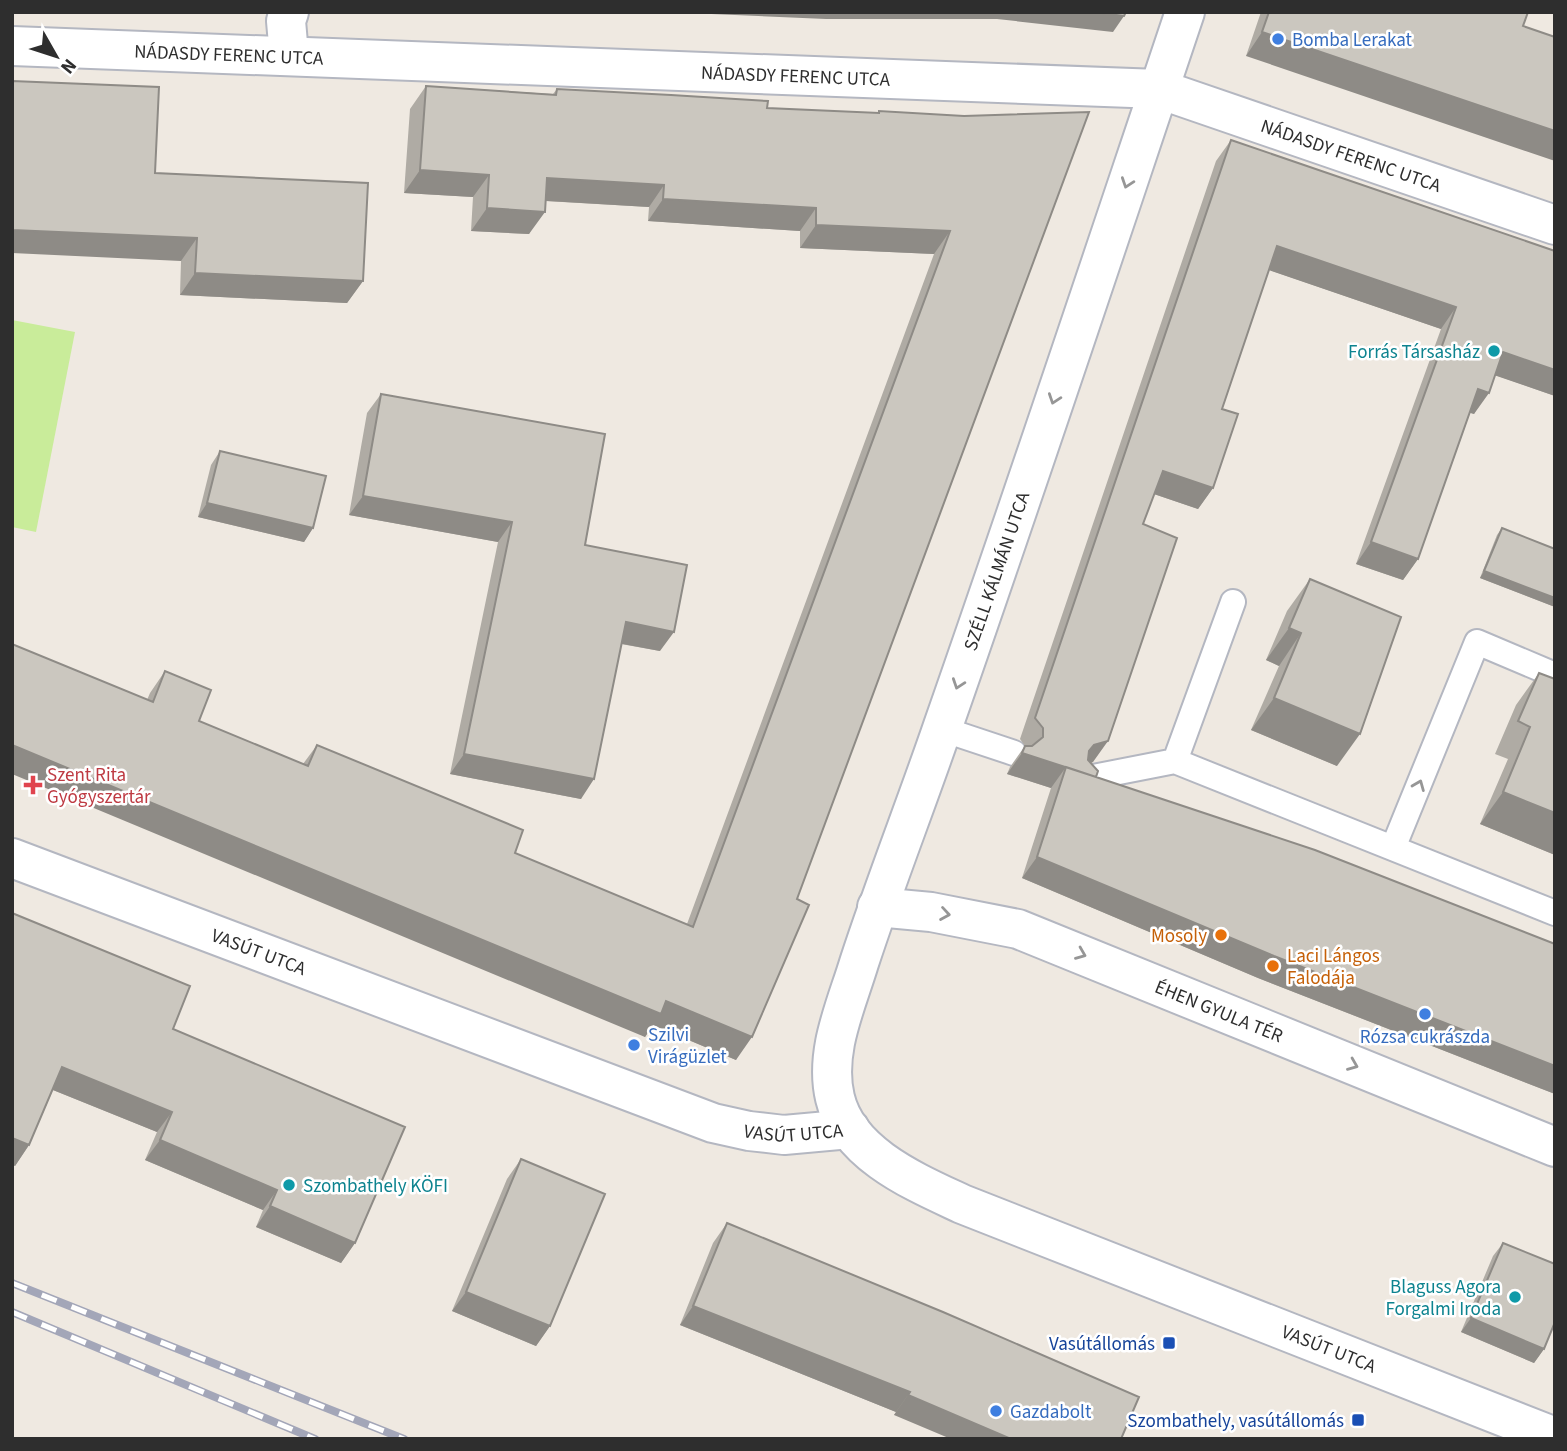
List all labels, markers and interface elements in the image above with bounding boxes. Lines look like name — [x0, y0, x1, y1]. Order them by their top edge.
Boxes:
north arrow — [21, 21, 91, 91]
place label: Bomba Lerakat — [1292, 27, 1413, 54]
marker: Bomba Lerakat — [1270, 31, 1286, 47]
street label: NÁDASDY FERENC UTCA — [134, 39, 324, 73]
text: N — [54, 52, 83, 79]
street label: NÁDASDY FERENC UTCA — [700, 60, 891, 94]
street label: NÁDASDY FERENC UTCA — [1257, 113, 1445, 200]
one-way arrow — [1121, 176, 1135, 189]
place label: Forrás Társasház — [1348, 339, 1480, 366]
marker: Forrás Társasház — [1486, 343, 1502, 359]
one-way arrow — [1048, 392, 1062, 404]
street label: SZÉLL KÁLMÁN UTCA — [958, 488, 1037, 655]
one-way arrow — [952, 677, 966, 689]
place label: Szent Rita Gyógyszertár — [47, 762, 151, 811]
marker: Szent Rita Gyógyszertár — [25, 777, 41, 793]
one-way arrow — [1410, 780, 1424, 792]
one-way arrow — [939, 906, 951, 921]
street label: VASÚT UTCA — [207, 923, 310, 983]
place label: Mosoly — [1151, 923, 1207, 950]
marker: Mosoly — [1213, 927, 1229, 943]
place label: Laci Lángos Falodája — [1287, 943, 1380, 992]
one-way arrow — [1074, 946, 1086, 960]
marker: Laci Lángos Falodája — [1265, 958, 1281, 974]
street label: ÉHEN GYULA TÉR — [1151, 974, 1287, 1050]
marker: Rózsa cukrászda — [1417, 1006, 1433, 1022]
place label: Szilvi Virágüzlet — [648, 1022, 727, 1071]
place label: Rózsa cukrászda — [1360, 1024, 1490, 1051]
marker: Szilvi Virágüzlet — [626, 1037, 642, 1053]
one-way arrow — [1346, 1057, 1359, 1071]
street label: VASÚT UTCA — [741, 1118, 845, 1150]
place label: Szombathely KÖFI — [303, 1173, 448, 1200]
marker: Szombathely KÖFI — [281, 1177, 297, 1193]
place label: Blaguss Agora Forgalmi Iroda — [1385, 1274, 1501, 1323]
marker: Blaguss Agora Forgalmi Iroda — [1507, 1289, 1523, 1305]
street label: VASÚT UTCA — [1277, 1319, 1380, 1381]
place label: Vasútállomás — [1049, 1331, 1155, 1358]
marker: Vasútállomás — [1161, 1335, 1177, 1351]
place label: Gazdabolt — [1010, 1399, 1092, 1426]
marker: Gazdabolt — [988, 1403, 1004, 1419]
place label: Szombathely, vasútállomás — [1127, 1408, 1344, 1435]
marker: Szombathely, vasútállomás — [1350, 1412, 1366, 1428]

